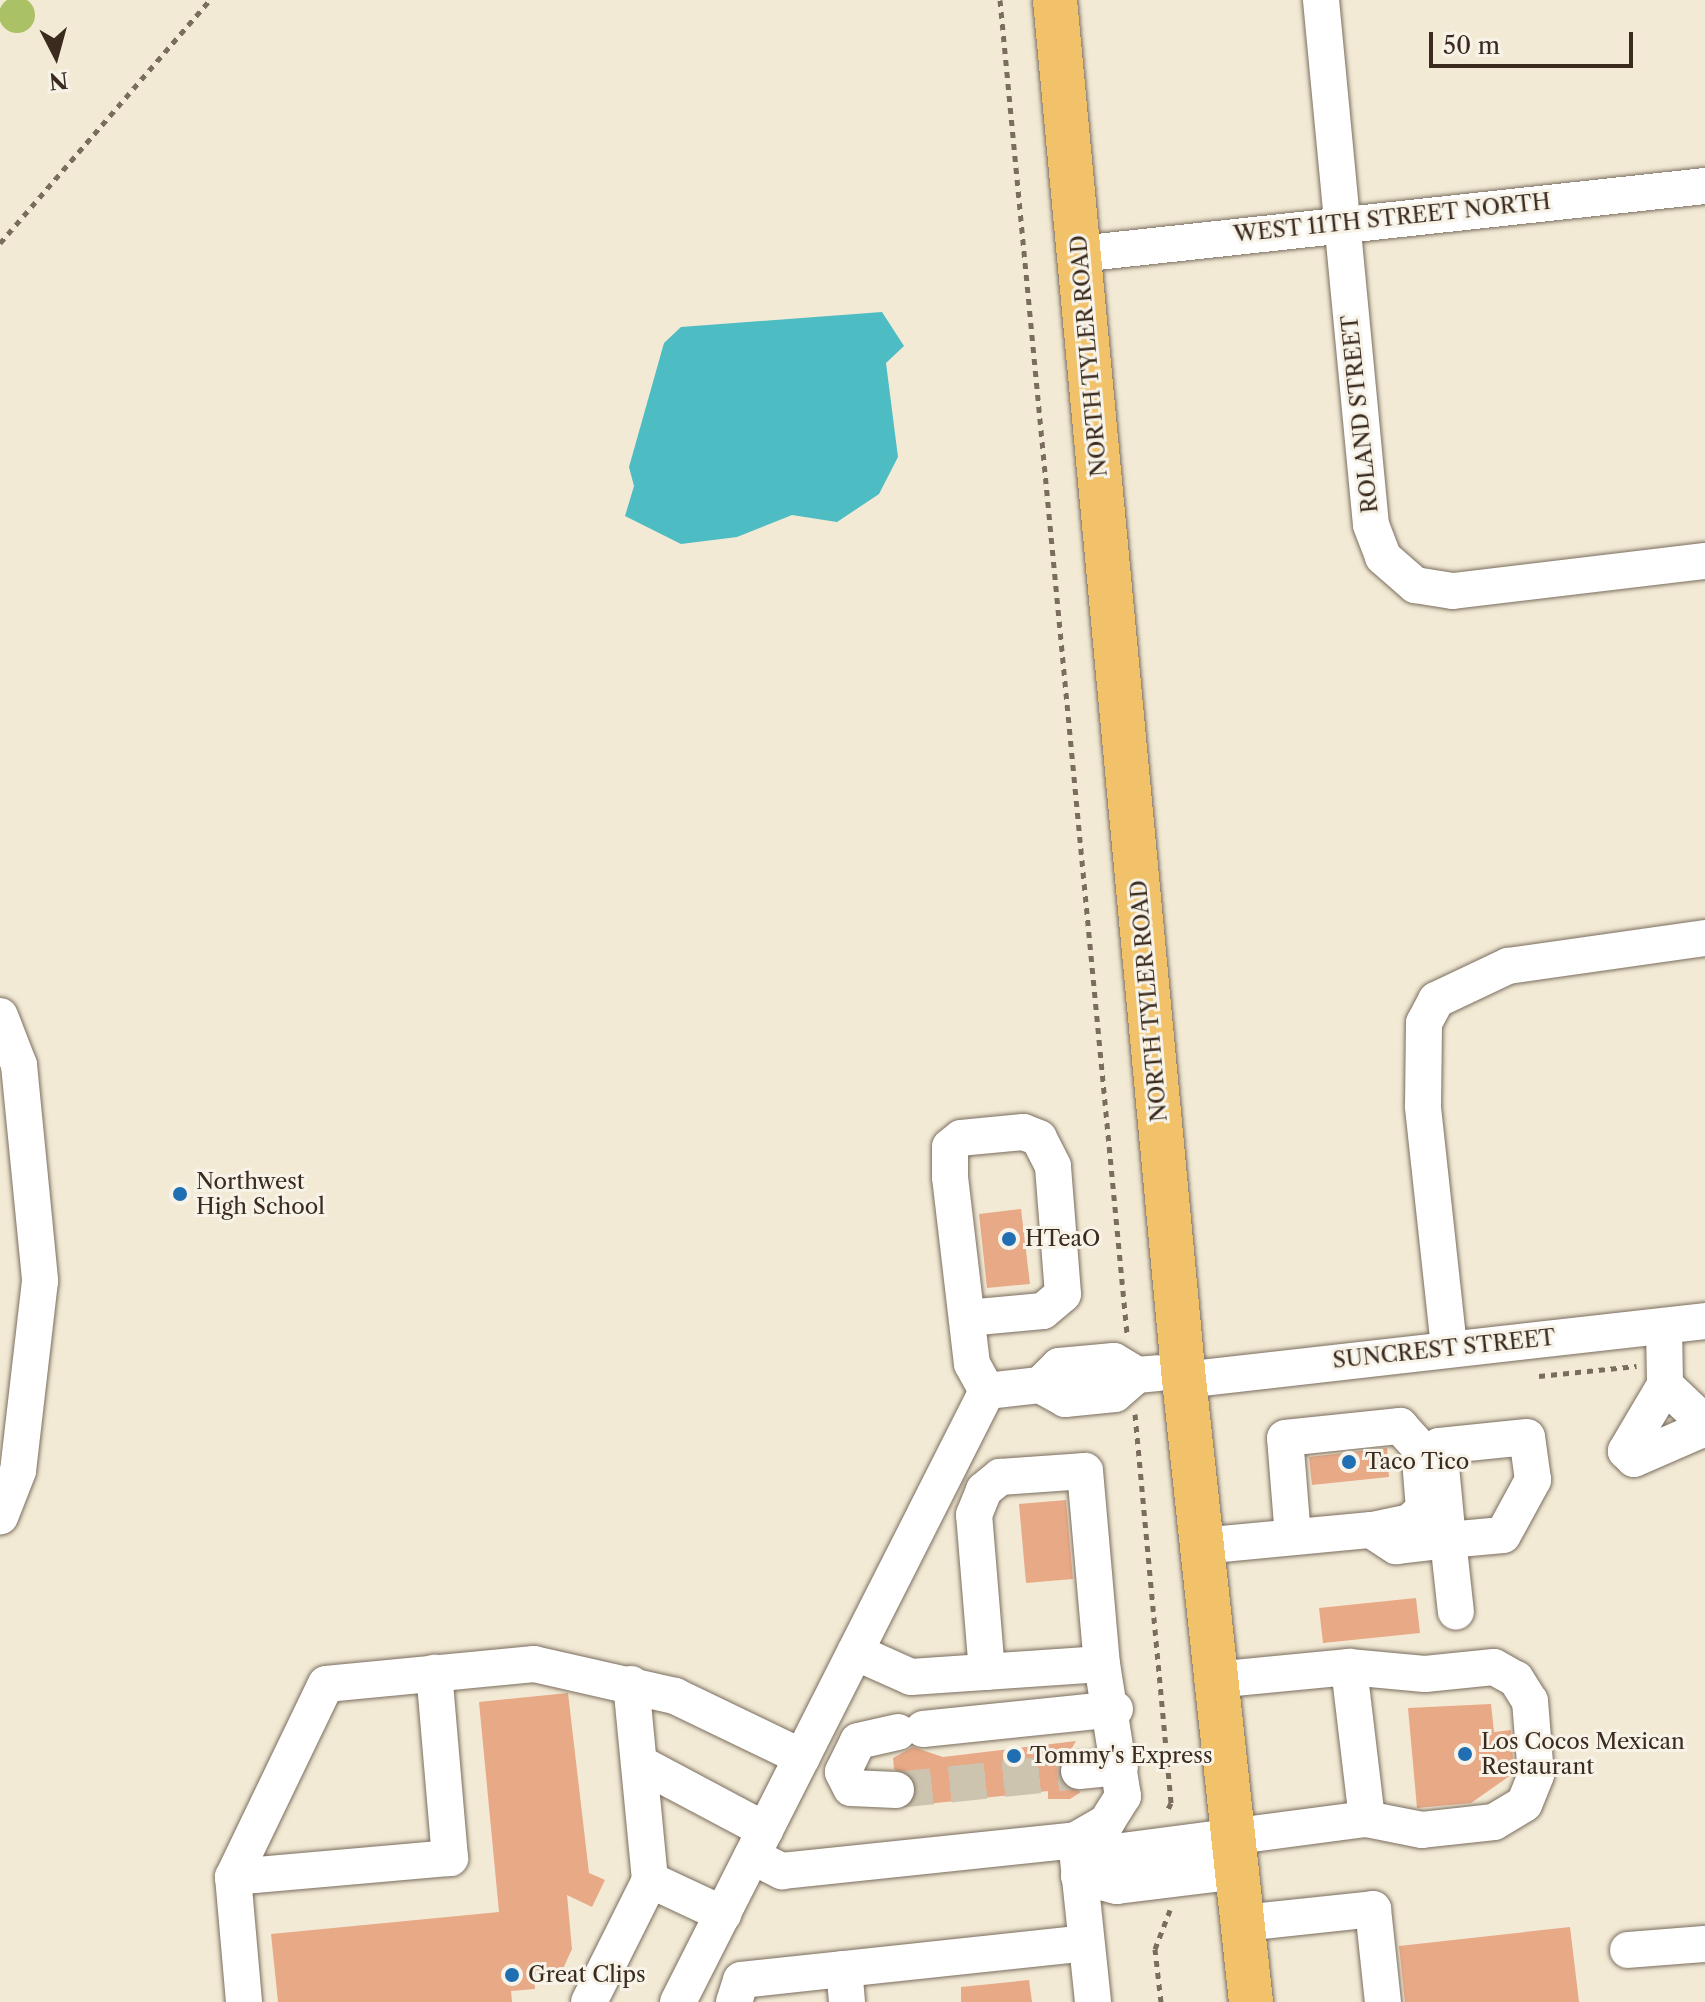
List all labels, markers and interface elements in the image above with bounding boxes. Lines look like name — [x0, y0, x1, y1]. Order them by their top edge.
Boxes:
north arrow — [16, 16, 96, 96]
scale bar — [1433, 16, 1637, 66]
text: 50 m — [1443, 31, 1500, 60]
text: N — [48, 66, 69, 95]
street label: WEST 11TH STREET NORTH — [1232, 188, 1552, 248]
street label: NORTH TYLER ROAD — [1065, 233, 1113, 479]
street label: ROLAND STREET — [1336, 314, 1384, 514]
street label: NORTH TYLER ROAD — [1125, 878, 1173, 1124]
place label: Northwest High School — [196, 1168, 325, 1220]
marker: Northwest High School — [171, 1185, 189, 1203]
place label: HTeaO — [1025, 1226, 1100, 1252]
marker: HTeaO — [1000, 1230, 1018, 1248]
street label: SUNCREST STREET — [1331, 1324, 1557, 1374]
place label: Taco Tico — [1365, 1449, 1470, 1475]
marker: Taco Tico — [1340, 1453, 1358, 1471]
place label: Los Cocos Mexican Restaurant — [1481, 1728, 1685, 1780]
place label: Tommy's Express — [1030, 1743, 1213, 1769]
marker: Los Cocos Mexican Restaurant — [1456, 1745, 1474, 1763]
marker: Tommy's Express — [1005, 1747, 1023, 1765]
place label: Great Clips — [528, 1962, 646, 1988]
marker: Great Clips — [503, 1966, 521, 1984]

